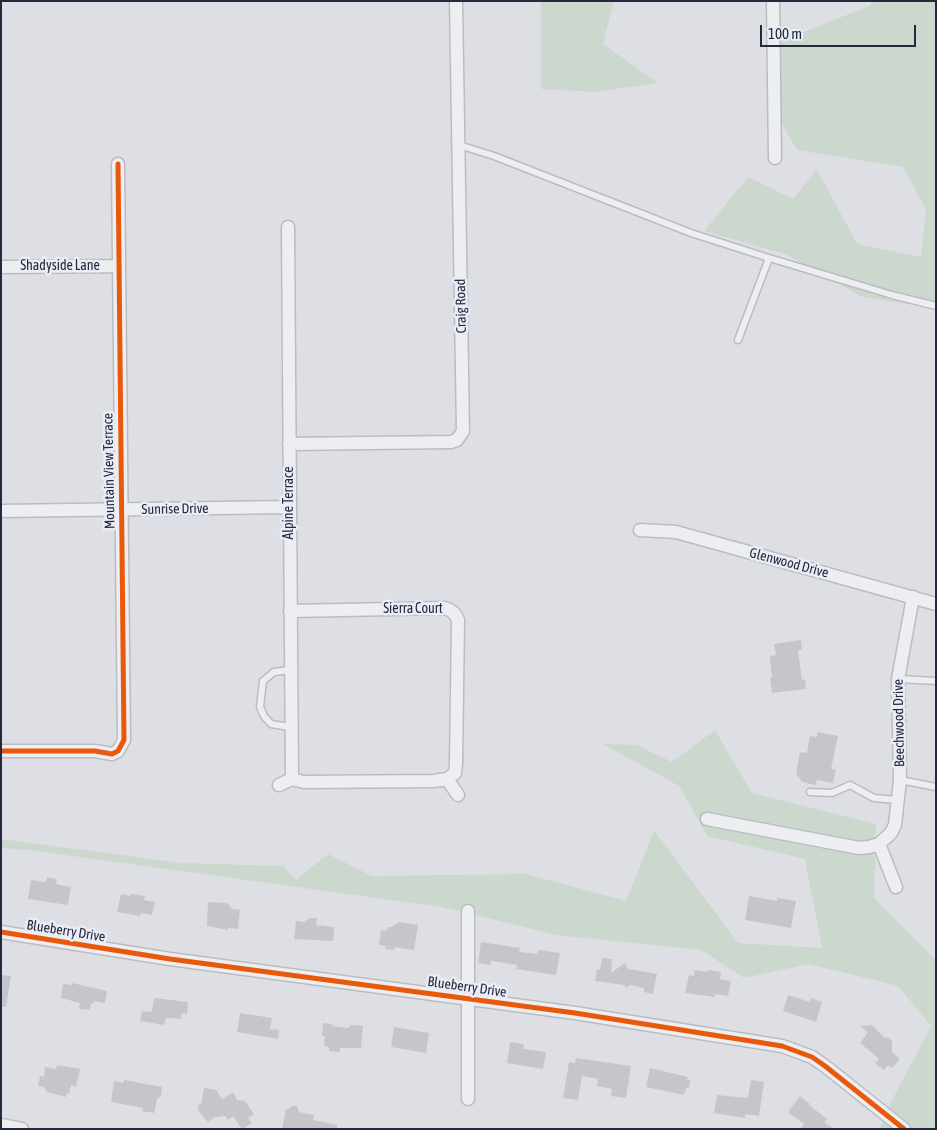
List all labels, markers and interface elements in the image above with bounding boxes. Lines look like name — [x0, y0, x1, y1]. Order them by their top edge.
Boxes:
scale bar — [762, 15, 918, 47]
text: 100 m — [768, 25, 802, 42]
street label: Shadyside Lane — [20, 258, 100, 274]
street label: Craig Road — [452, 279, 470, 333]
street label: Mountain View Terrace — [100, 413, 118, 529]
street label: Alpine Terrace — [281, 466, 297, 540]
street label: Sunrise Drive — [141, 500, 209, 518]
street label: Glenwood Drive — [748, 544, 830, 582]
street label: Sierra Court — [383, 601, 443, 617]
street label: Beechwood Drive — [890, 679, 908, 767]
street label: Blueberry Drive — [25, 916, 107, 946]
street label: Blueberry Drive — [426, 973, 508, 1001]

